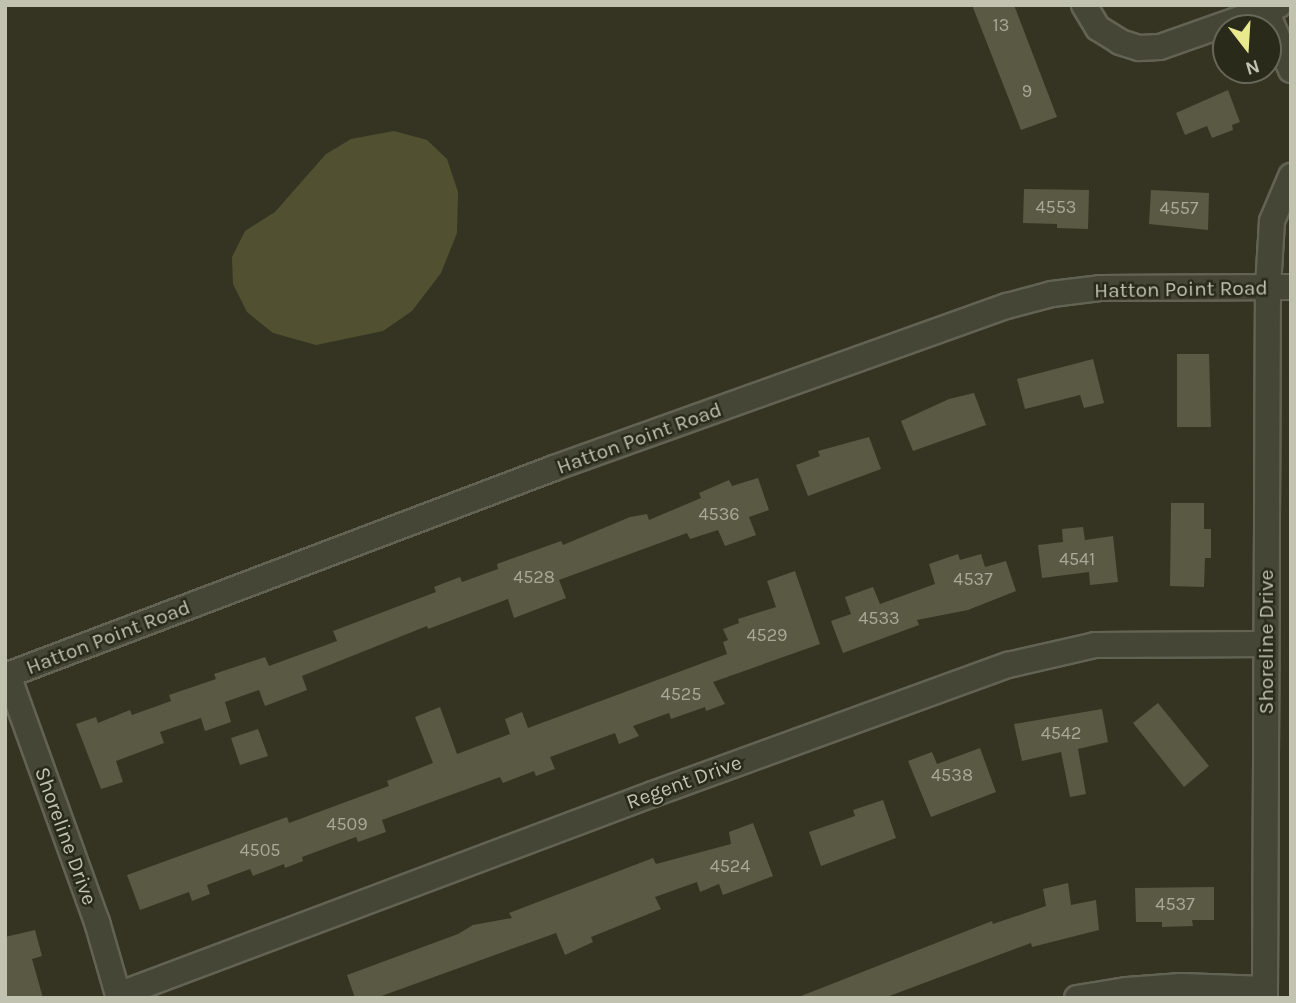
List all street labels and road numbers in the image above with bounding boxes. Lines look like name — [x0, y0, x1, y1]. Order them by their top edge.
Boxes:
street label: Hatton Point Road — [1094, 275, 1268, 303]
street label: Hatton Point Road — [553, 396, 725, 480]
street label: Shoreline Drive — [1253, 570, 1279, 714]
street label: Hatton Point Road — [22, 594, 194, 680]
street label: Regent Drive — [623, 749, 745, 815]
street label: Shoreline Drive — [29, 764, 103, 908]

